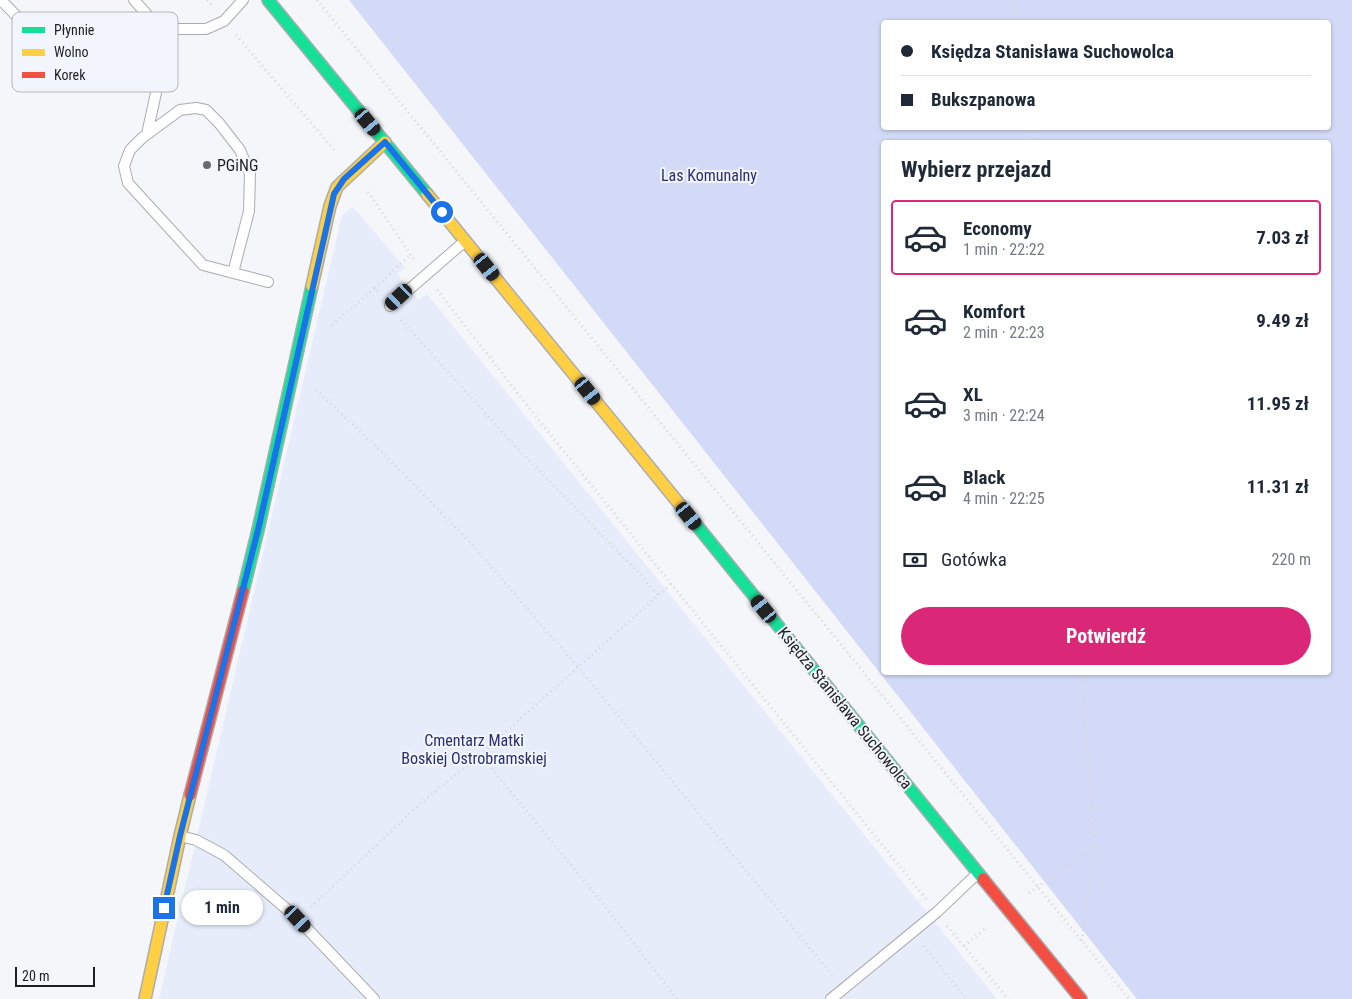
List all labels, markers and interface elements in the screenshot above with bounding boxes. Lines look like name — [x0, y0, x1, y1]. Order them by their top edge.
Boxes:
legend — [12, 12, 178, 92]
text: Płynnie — [54, 22, 95, 38]
text: Księdza Stanisława Suchowolca — [931, 40, 1174, 63]
text: Wolno — [54, 44, 89, 60]
text: Korek — [54, 67, 86, 83]
text: Bukszpanowa — [931, 88, 1035, 111]
car — [352, 106, 383, 138]
place label: PGiNG — [217, 156, 258, 175]
text: Wybierz przejazd — [901, 157, 1051, 182]
marker: PGiNG — [201, 159, 213, 171]
park label: Las Komunalny — [661, 166, 757, 185]
route start — [431, 201, 453, 223]
icon: car — [903, 215, 948, 260]
text: Economy — [963, 217, 1032, 240]
text: 7.03 zł — [1256, 226, 1309, 249]
text: 1 min · 22:22 — [963, 240, 1045, 259]
car — [471, 251, 502, 283]
car — [382, 281, 415, 313]
icon: car — [903, 298, 948, 343]
text: Komfort — [963, 300, 1025, 323]
text: 9.49 zł — [1256, 309, 1309, 332]
text: 2 min · 22:23 — [963, 323, 1045, 342]
car — [572, 375, 603, 407]
icon: car — [903, 381, 948, 426]
text: XL — [963, 383, 983, 406]
text: 11.95 zł — [1247, 392, 1309, 415]
text: 3 min · 22:24 — [963, 406, 1045, 425]
icon: car — [903, 464, 948, 509]
text: Black — [963, 466, 1005, 489]
text: 11.31 zł — [1247, 475, 1309, 498]
text: 4 min · 22:25 — [963, 489, 1045, 508]
car — [673, 500, 704, 532]
icon: cash — [901, 546, 929, 574]
text: Gotówka — [941, 548, 1007, 571]
text: 220 m — [1272, 550, 1311, 569]
car — [748, 593, 779, 625]
button: Potwierdź — [901, 607, 1311, 665]
street label: Księdza Stanisława Suchowolca — [774, 623, 916, 793]
park label: Cmentarz Matki Boskiej Ostrobramskiej — [401, 731, 547, 768]
callout: 1 min — [182, 890, 264, 926]
route end — [153, 897, 175, 919]
text: 1 min — [204, 898, 240, 917]
car — [282, 903, 313, 935]
scale bar — [15, 964, 95, 987]
text: 20 m — [22, 968, 50, 984]

